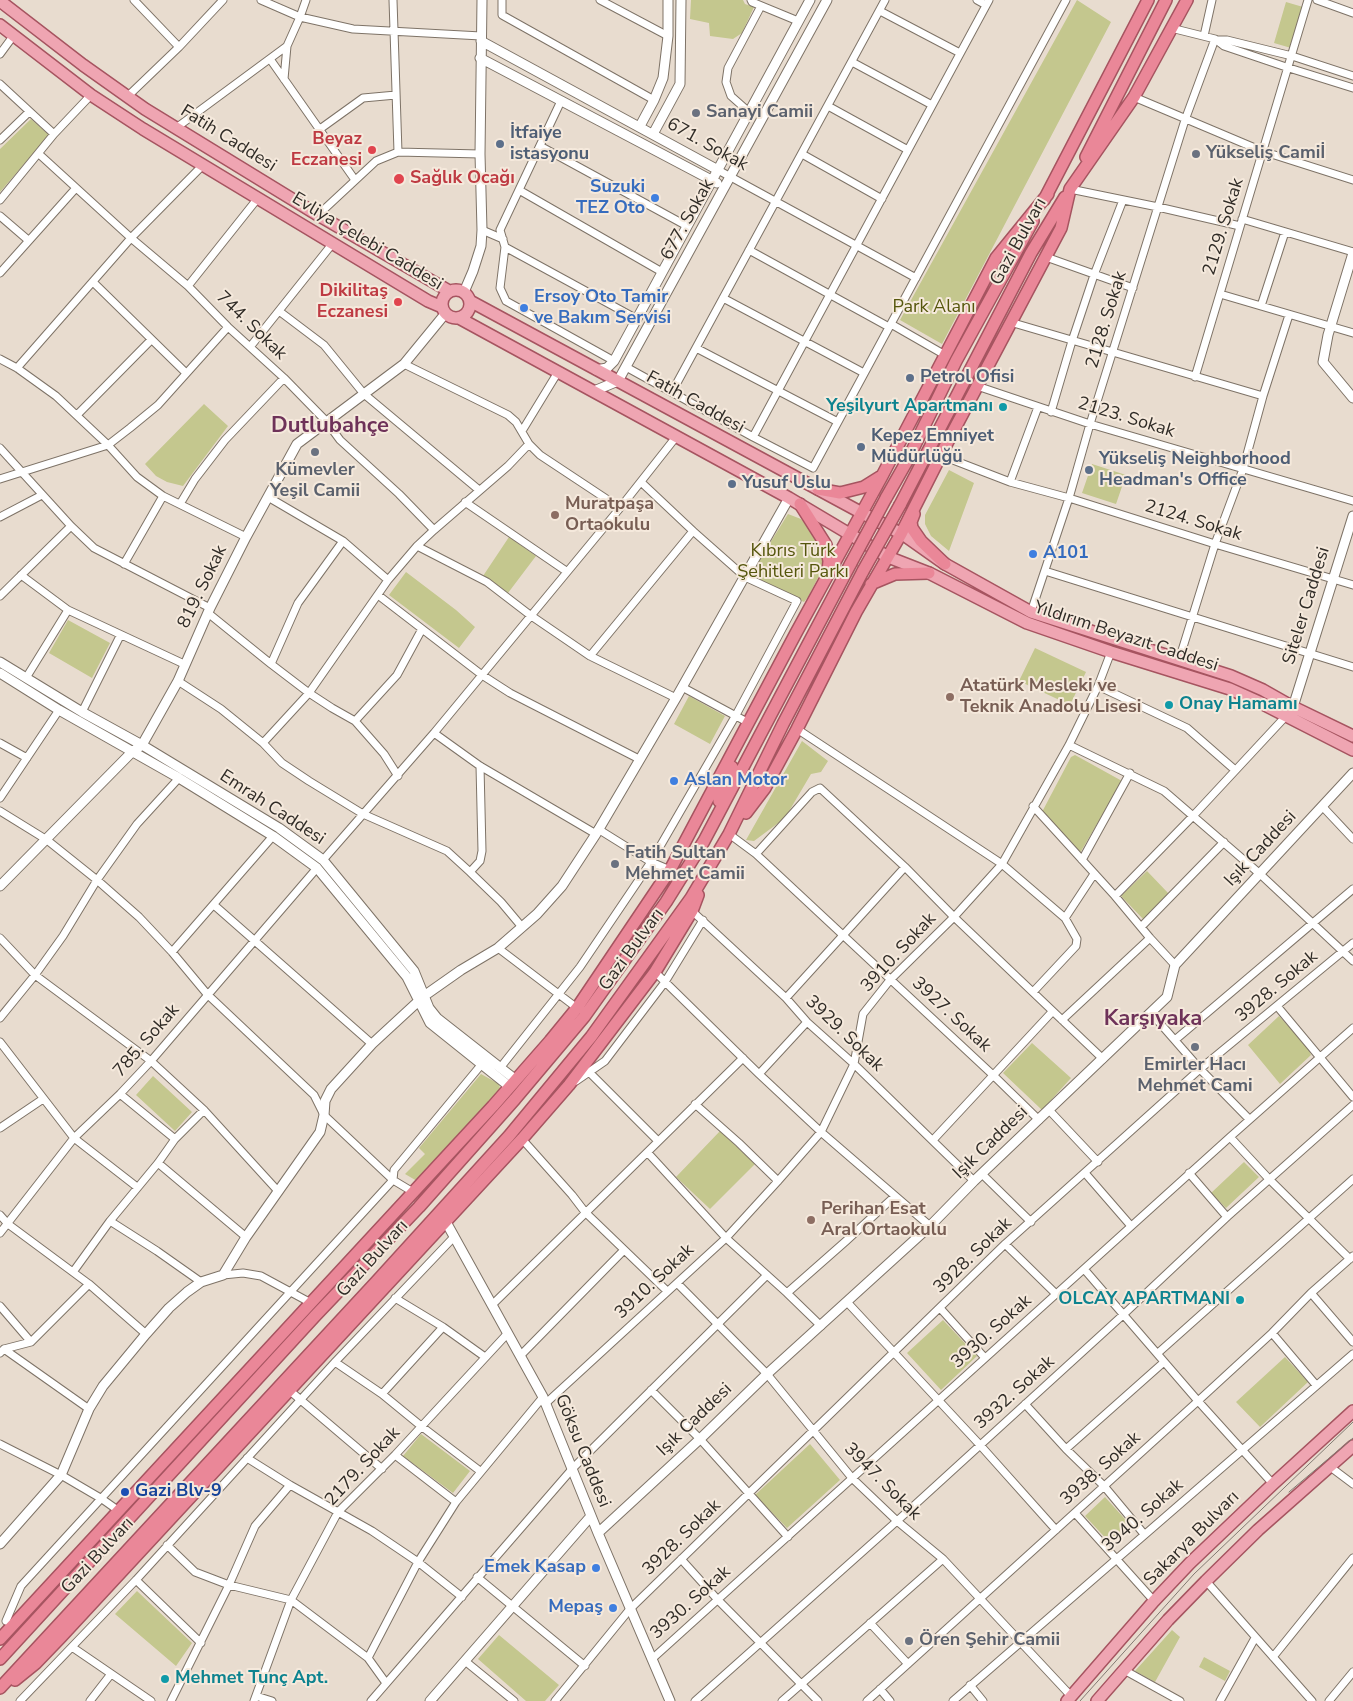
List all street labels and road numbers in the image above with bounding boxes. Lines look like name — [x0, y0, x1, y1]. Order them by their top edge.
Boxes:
street label: Fatih Caddesi — [176, 101, 280, 177]
street label: 671. Sokak — [663, 114, 751, 176]
street label: 677. Sokak — [657, 176, 719, 264]
street label: 2129. Sokak — [1199, 176, 1249, 278]
street label: Evliya Çelebi Caddesi — [288, 188, 446, 296]
street label: Gazi Bulvarı — [986, 195, 1052, 289]
street label: 2128. Sokak — [1082, 269, 1132, 371]
street label: 744. Sokak — [211, 287, 291, 365]
street label: Fatih Caddesi — [642, 367, 748, 439]
street label: 2123. Sokak — [1075, 393, 1177, 443]
street label: 2124. Sokak — [1142, 496, 1244, 546]
street label: 819. Sokak — [174, 542, 232, 632]
street label: Siteler Caddesi — [1279, 545, 1335, 667]
street label: Yıldırım Beyazıt Caddesi — [1031, 597, 1221, 677]
street label: Emrah Caddesi — [215, 766, 329, 850]
street label: Işık Caddesi — [1220, 807, 1302, 891]
street label: Gazi Bulvarı — [595, 905, 669, 995]
street label: 3910. Sokak — [857, 909, 941, 997]
street label: 3928. Sokak — [1232, 946, 1322, 1028]
street label: 3927. Sokak — [907, 973, 995, 1057]
street label: 3929. Sokak — [800, 991, 888, 1077]
street label: 785. Sokak — [109, 1000, 185, 1082]
street label: Işık Caddesi — [949, 1102, 1033, 1184]
street label: 3928. Sokak — [929, 1213, 1017, 1299]
street label: Gazi Bulvarı — [333, 1216, 413, 1302]
street label: 3910. Sokak — [611, 1240, 699, 1324]
street label: 3930. Sokak — [947, 1290, 1037, 1374]
street label: 3932. Sokak — [970, 1351, 1060, 1435]
street label: Işık Caddesi — [653, 1379, 737, 1461]
street label: Göksu Caddesi — [550, 1391, 614, 1511]
street label: 2179. Sokak — [321, 1423, 405, 1511]
street label: 3938. Sokak — [1056, 1427, 1146, 1511]
street label: 3947. Sokak — [839, 1439, 925, 1525]
street label: 3940. Sokak — [1098, 1475, 1188, 1557]
street label: Sakarya Bulvarı — [1140, 1487, 1244, 1591]
street label: 3928. Sokak — [638, 1495, 726, 1581]
street label: Gazi Bulvarı — [57, 1513, 139, 1599]
street label: 3930. Sokak — [646, 1561, 736, 1645]

